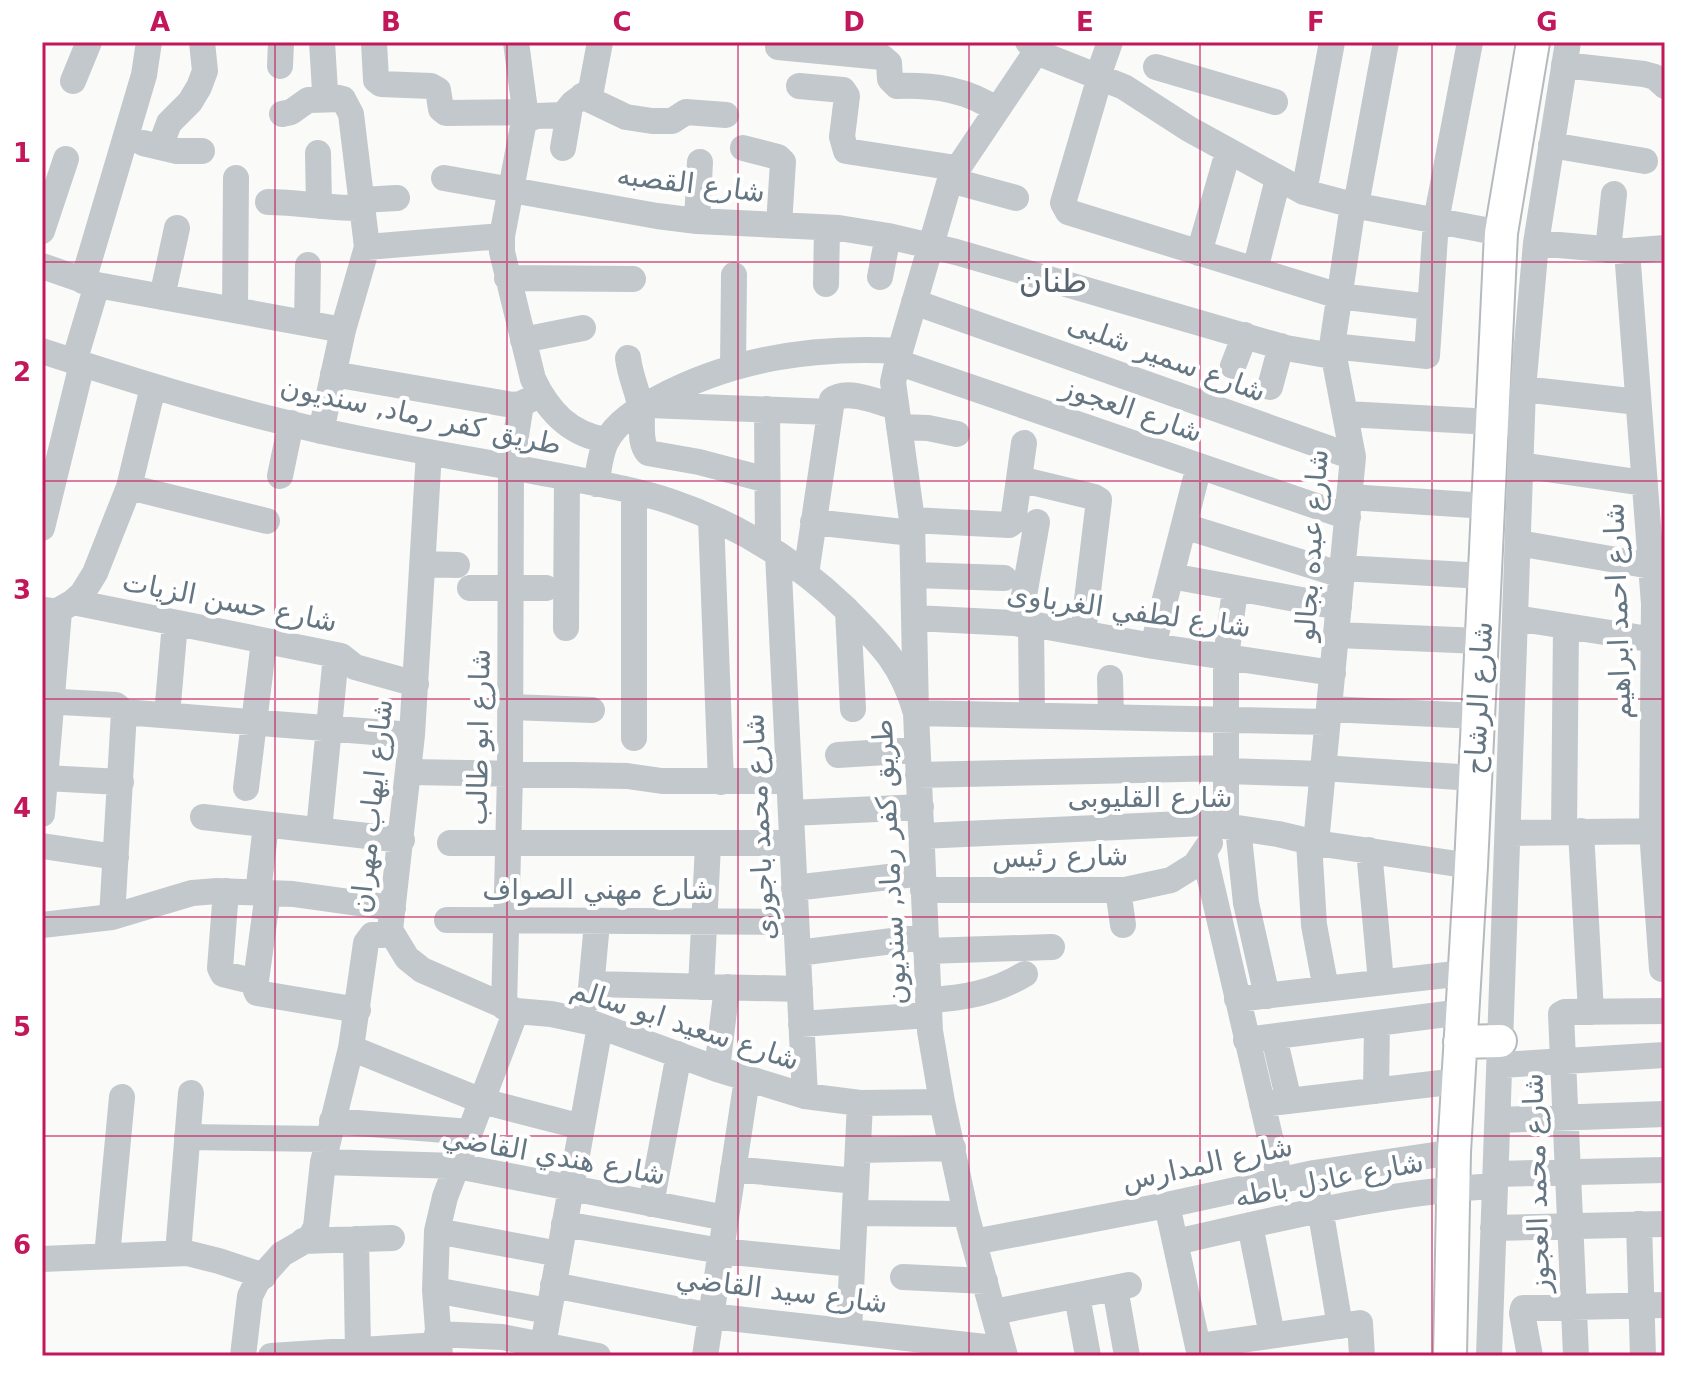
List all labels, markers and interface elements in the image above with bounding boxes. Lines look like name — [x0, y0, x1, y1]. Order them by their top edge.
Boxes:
text: A — [150, 7, 170, 37]
text: B — [381, 7, 401, 37]
text: C — [612, 7, 632, 37]
text: D — [843, 7, 865, 37]
text: E — [1076, 7, 1094, 37]
text: F — [1307, 7, 1325, 37]
text: G — [1536, 7, 1558, 37]
text: 1 — [13, 138, 31, 168]
street label: شارع القصبه — [615, 158, 767, 209]
district label: طنان — [1019, 262, 1087, 300]
street label: شارع سمير شلبى — [1063, 306, 1270, 409]
text: 2 — [13, 357, 31, 387]
street label: شارع العجوز — [1055, 369, 1207, 449]
street label: طريق كفر رماد, سنديون — [277, 370, 564, 461]
street label: شارع عبده بجالو — [1288, 448, 1335, 644]
street label: شارع احمد ابراهيم — [1597, 502, 1638, 720]
street label: شارع حسن الزيات — [120, 564, 340, 638]
text: 3 — [13, 575, 31, 605]
street label: شارع لطفي الغرباوى — [1005, 577, 1253, 644]
street label: شارع الرشاح — [1458, 621, 1499, 775]
street label: شارع ابو طالب — [460, 648, 497, 826]
street label: شارع ايهاب مهران — [344, 697, 399, 915]
street label: شارع محمد باجورى — [737, 713, 782, 941]
street label: طريق كفر رماد, سنديون — [866, 718, 913, 1006]
street label: شارع القليوبى — [1068, 781, 1232, 814]
text: 4 — [13, 793, 31, 823]
street label: شارع رئيس — [991, 839, 1129, 874]
street label: شارع مهني الصواف — [482, 873, 714, 906]
street label: شارع سعيد ابو سالم — [566, 972, 803, 1077]
text: 5 — [13, 1012, 31, 1042]
street label: شارع محمد العجوز — [1516, 1073, 1557, 1295]
street label: شارع هندي القاضي — [440, 1120, 668, 1191]
street label: شارع المدارس — [1119, 1129, 1296, 1198]
street label: شارع عادل باطه — [1232, 1145, 1426, 1214]
text: 6 — [13, 1230, 31, 1260]
street label: شارع سيد القاضي — [674, 1261, 890, 1320]

